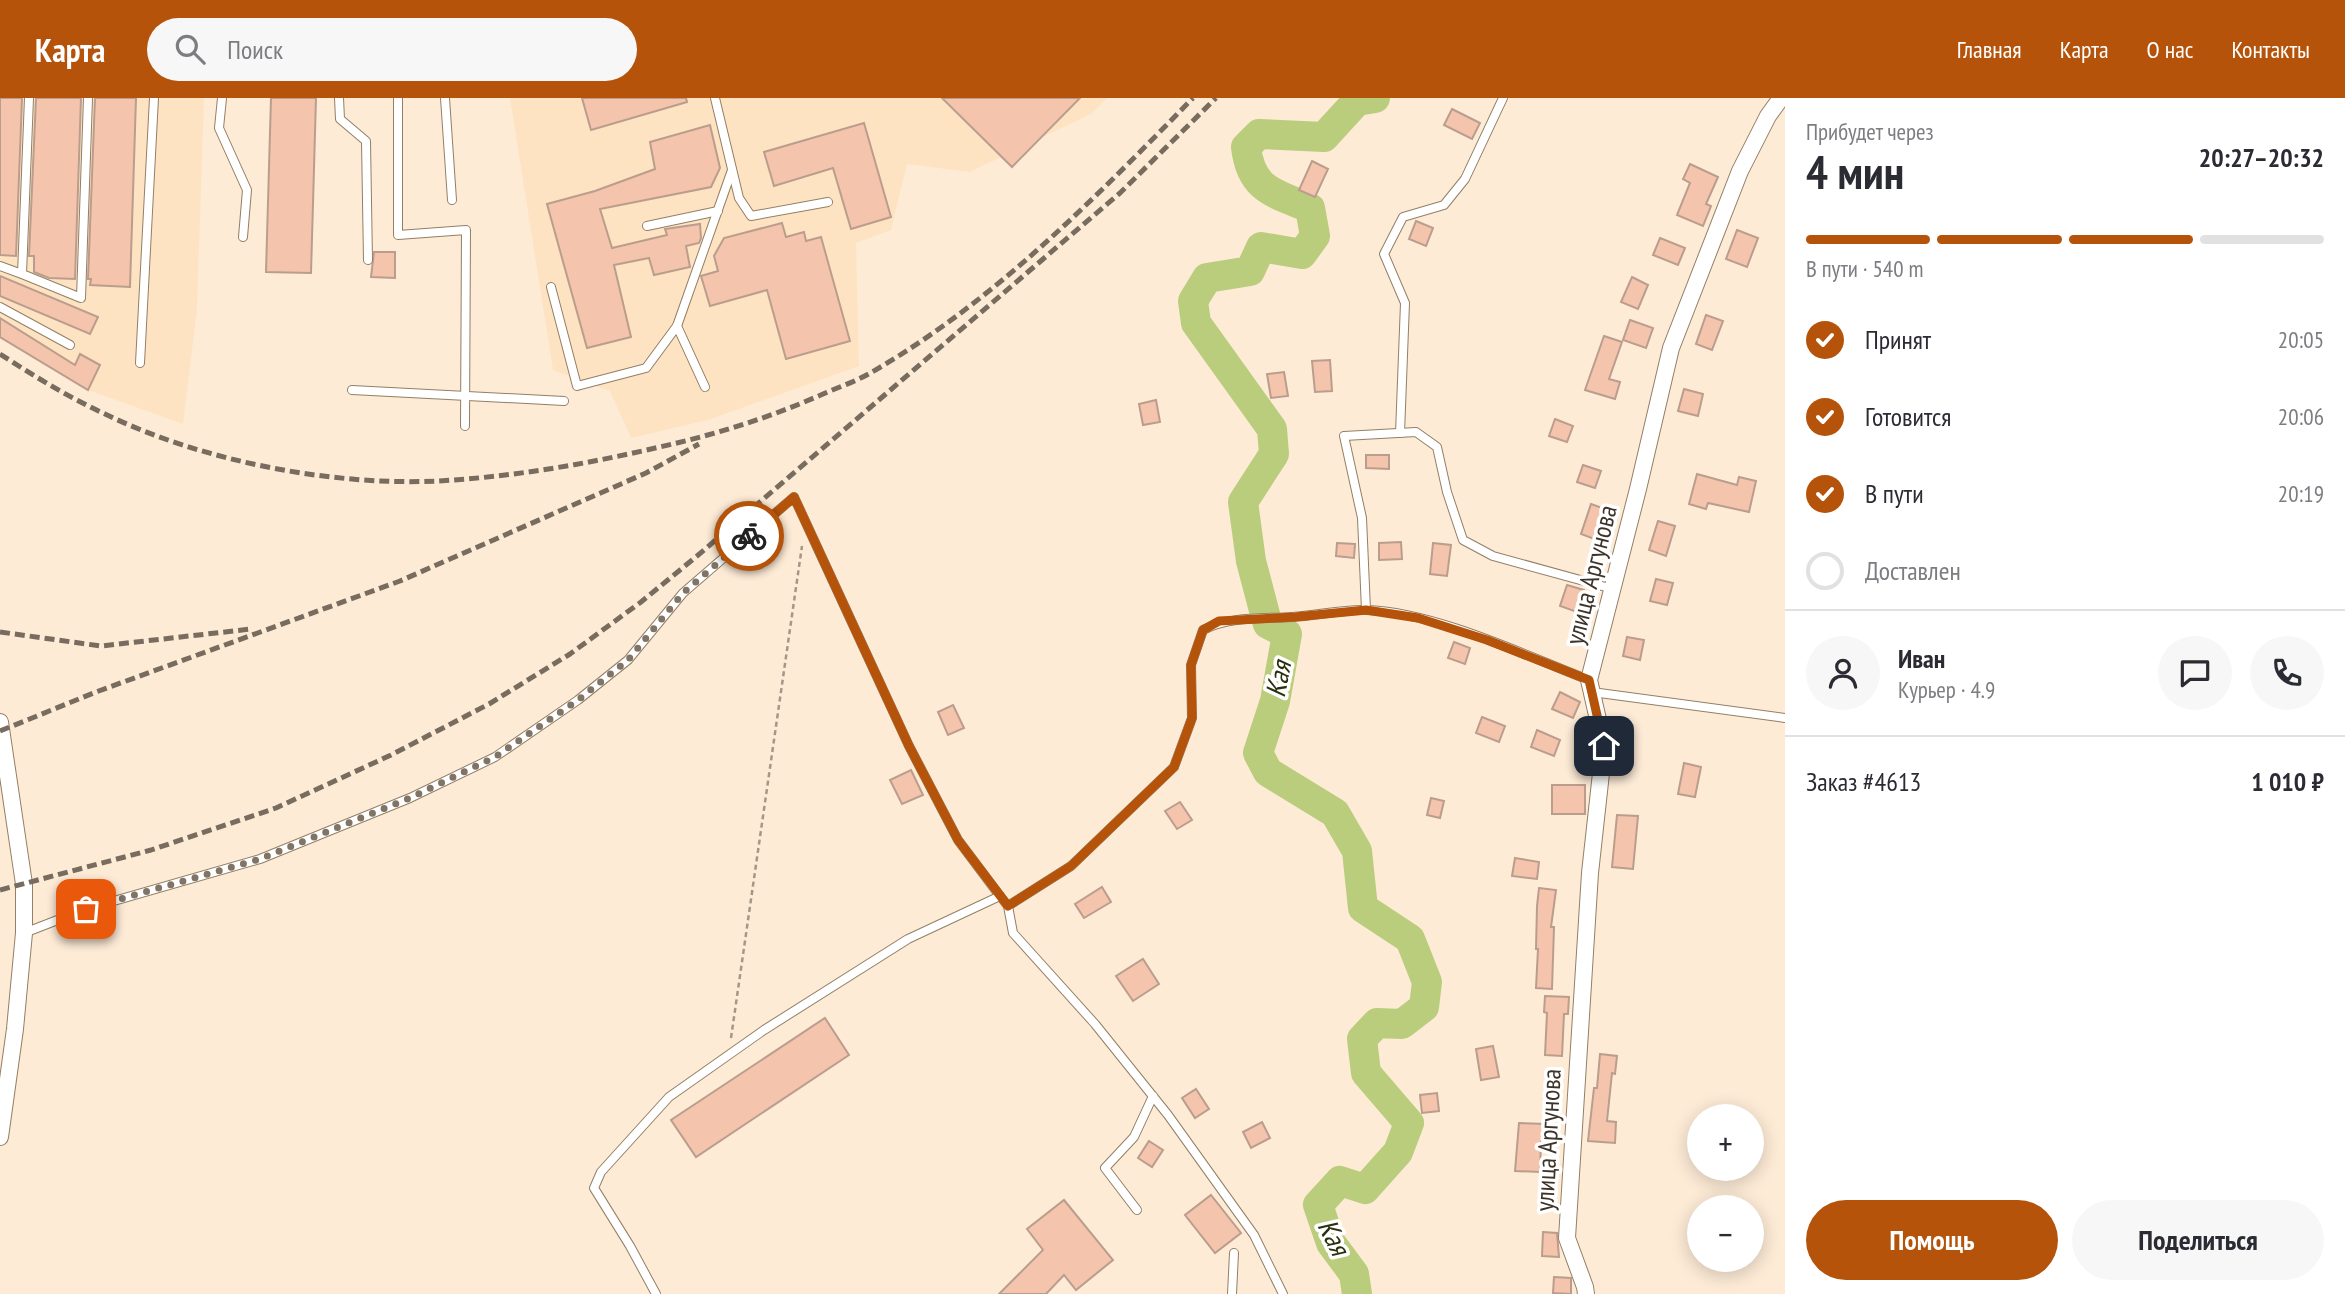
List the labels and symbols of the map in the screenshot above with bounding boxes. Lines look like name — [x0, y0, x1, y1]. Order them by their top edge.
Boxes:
courier — [714, 501, 784, 571]
street label: улица Аргунова — [1557, 502, 1624, 648]
water label: Кая — [1256, 656, 1300, 700]
pin — [1574, 716, 1634, 776]
pin — [56, 879, 116, 939]
street label: улица Аргунова — [1527, 1068, 1568, 1212]
water label: Кая — [1310, 1212, 1360, 1263]

